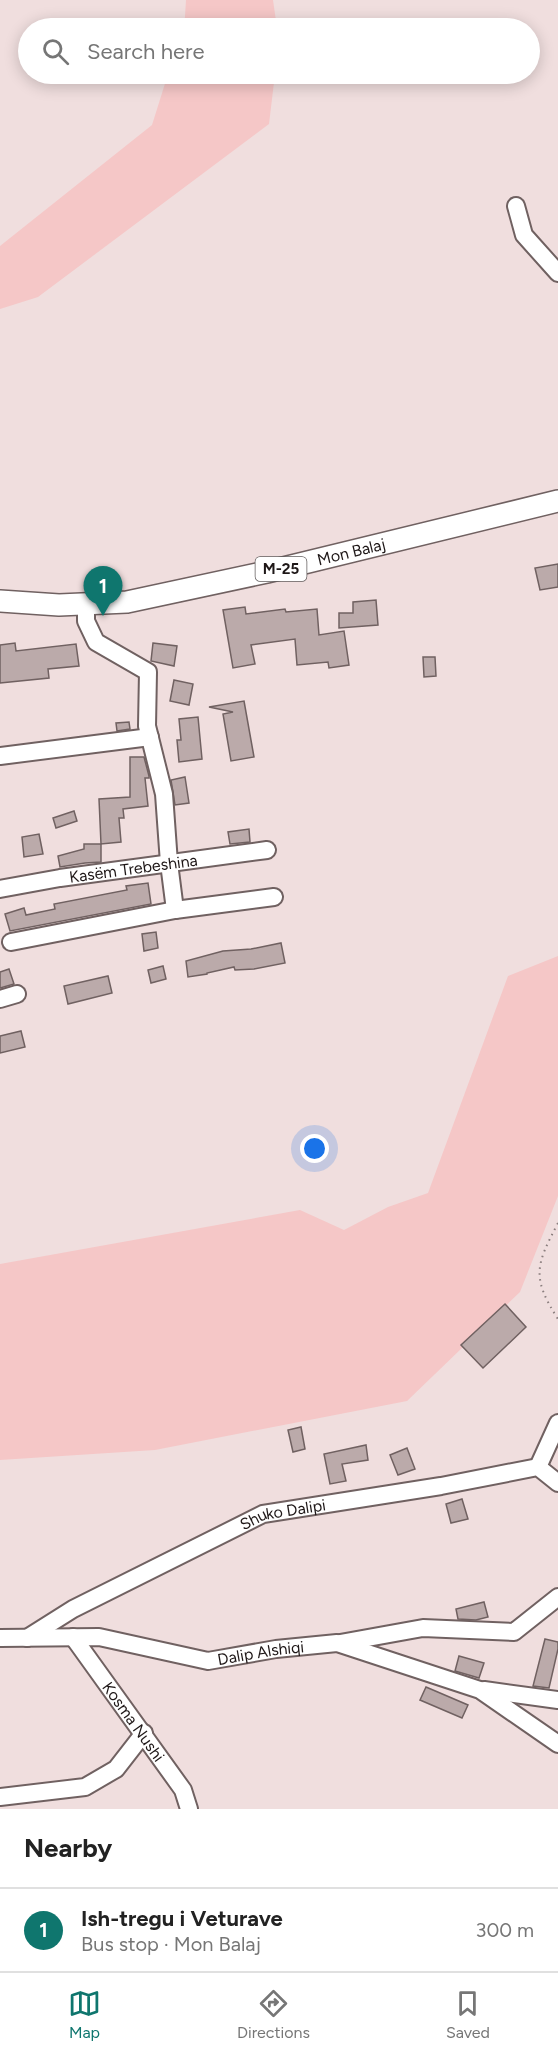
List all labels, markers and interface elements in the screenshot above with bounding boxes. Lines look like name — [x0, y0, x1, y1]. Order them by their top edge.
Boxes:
search box — [18, 18, 540, 84]
icon: search — [39, 35, 72, 68]
text: Search here — [87, 38, 205, 65]
street label: Mon Balaj — [315, 534, 387, 569]
road number: M-25 — [256, 557, 306, 581]
pin: 1 — [84, 566, 122, 616]
street label: Kasëm Trebeshina — [68, 850, 199, 887]
your location — [300, 1134, 329, 1163]
street label: Shuko Dalipi — [237, 1495, 327, 1534]
street label: Dalip Alshiqi — [216, 1637, 305, 1669]
street label: Kosma Nushi — [98, 1678, 168, 1765]
text: Nearby — [24, 1832, 112, 1864]
text: Ish-tregu i Veturave — [81, 1905, 283, 1932]
text: 1 — [39, 1918, 48, 1942]
text: 300 m — [476, 1918, 534, 1942]
text: Bus stop · Mon Balaj — [81, 1932, 261, 1956]
tab: Map — [68, 1987, 101, 2042]
tab: Directions — [237, 1987, 310, 2042]
tab: Saved — [446, 1987, 490, 2042]

